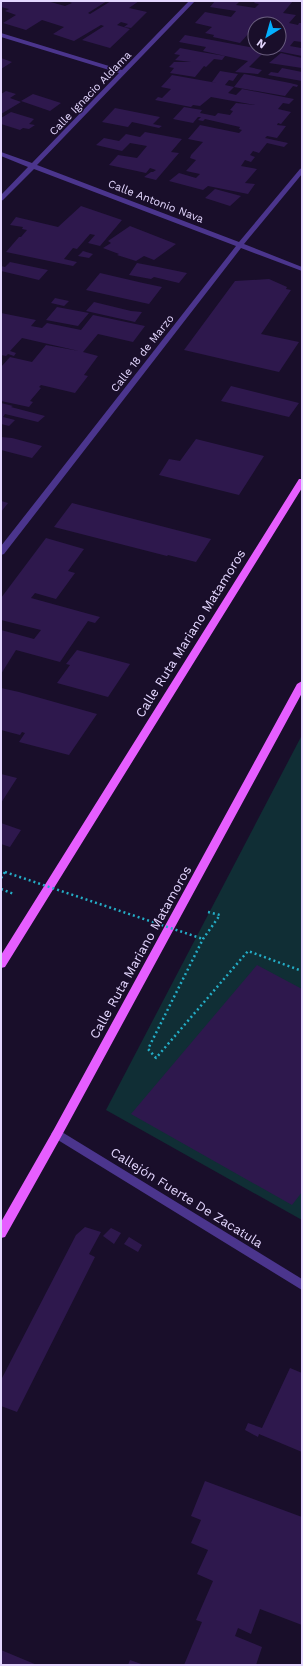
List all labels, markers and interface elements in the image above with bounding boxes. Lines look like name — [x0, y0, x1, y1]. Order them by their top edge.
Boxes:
north arrow — [247, 16, 287, 56]
text: N — [254, 36, 268, 51]
street label: Calle Ignacio Aldama — [47, 49, 134, 138]
street label: Calle Antonio Nava — [106, 177, 205, 226]
street label: Calle 18 de Marzo — [108, 312, 177, 395]
street label: Calle Ruta Mariano Matamoros — [132, 546, 249, 720]
street label: Calle Ruta Mariano Matamoros — [87, 863, 194, 1041]
street label: Callejón Fuerte De Zacatula — [108, 1144, 266, 1251]

